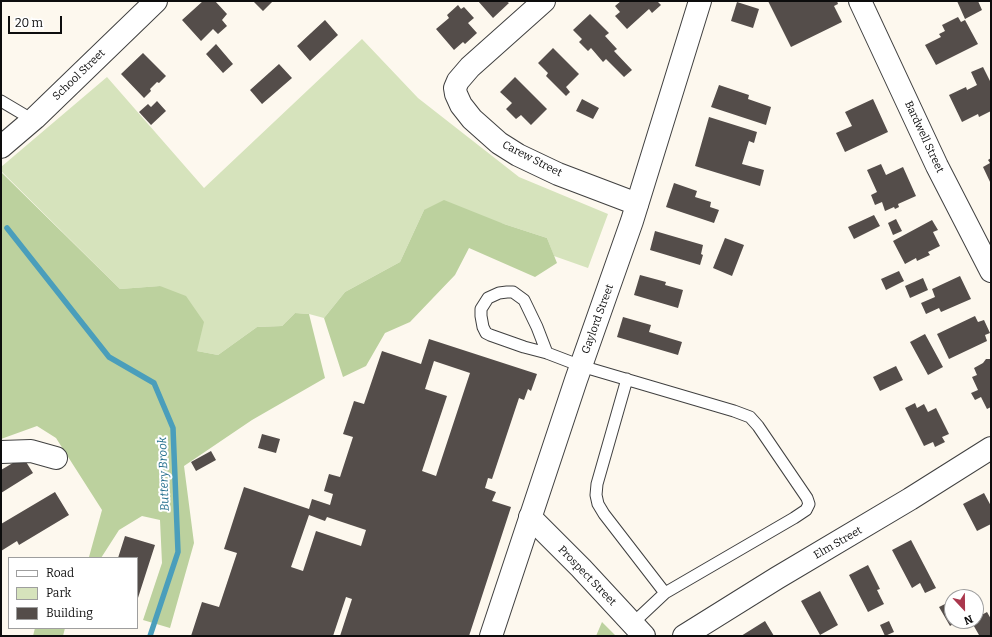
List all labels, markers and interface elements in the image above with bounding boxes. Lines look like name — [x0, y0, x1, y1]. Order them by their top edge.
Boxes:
scale bar — [10, 8, 64, 34]
text: 20 m — [15, 16, 43, 30]
street label: School Street — [50, 47, 108, 103]
street label: Bardwell Street — [902, 99, 946, 175]
street label: Carew Street — [500, 138, 564, 180]
street label: Gaylord Street — [579, 282, 617, 356]
water label: Buttery Brook — [156, 437, 172, 511]
street label: Elm Street — [811, 524, 865, 562]
street label: Prospect Street — [555, 543, 619, 609]
legend — [8, 557, 138, 629]
text: Road — [46, 566, 74, 580]
text: Park — [46, 586, 71, 600]
north arrow — [944, 589, 984, 629]
text: Building — [46, 606, 93, 620]
text: N — [962, 612, 975, 627]

